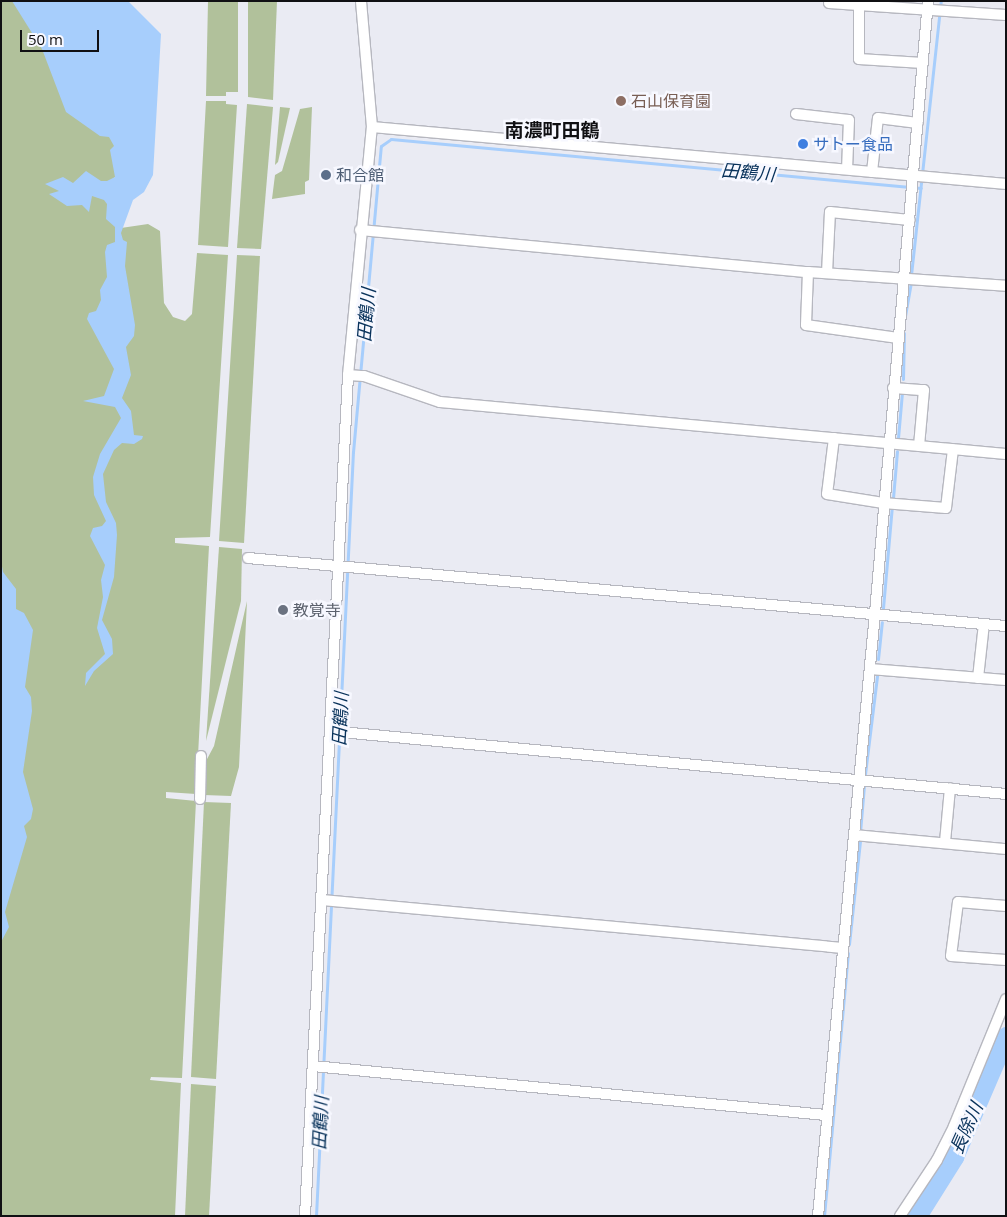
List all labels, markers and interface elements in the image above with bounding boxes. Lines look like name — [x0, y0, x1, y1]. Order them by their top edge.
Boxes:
scale bar — [22, 20, 101, 52]
text: 50 m — [28, 29, 63, 49]
place label: 石山保育園 — [631, 91, 711, 111]
marker: 石山保育園 — [615, 95, 627, 107]
district label: 南濃町田鶴 — [505, 120, 599, 142]
place label: サトー食品 — [813, 134, 893, 154]
marker: サトー食品 — [797, 138, 809, 150]
water label: 田鶴川 — [720, 159, 776, 185]
place label: 和合館 — [336, 165, 384, 185]
marker: 和合館 — [320, 169, 332, 181]
water label: 田鶴川 — [353, 287, 379, 343]
place label: 教覚寺 — [293, 600, 341, 620]
marker: 教覚寺 — [277, 604, 289, 616]
water label: 田鶴川 — [328, 691, 352, 747]
water label: 田鶴川 — [308, 1095, 332, 1151]
water label: 長除川 — [945, 1099, 987, 1157]

